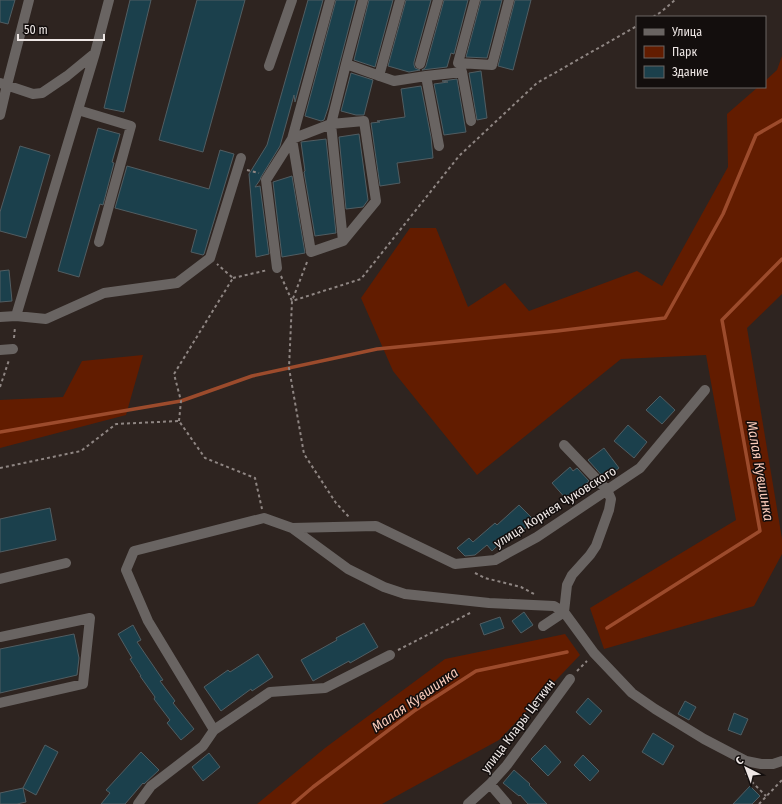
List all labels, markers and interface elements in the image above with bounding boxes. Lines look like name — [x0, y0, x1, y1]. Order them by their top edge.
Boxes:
scale bar — [18, 16, 104, 42]
legend — [636, 16, 766, 88]
text: 50 m — [24, 23, 48, 37]
text: Улица — [671, 25, 702, 39]
text: Парк — [672, 45, 698, 59]
text: Здание — [672, 65, 708, 79]
water label: Малая Кувшинка — [743, 420, 777, 522]
street label: улица Корнея Чуковского — [491, 463, 619, 551]
water label: Малая Кувшинка — [369, 664, 461, 736]
street label: улица Клары Цеткин — [478, 676, 558, 776]
north arrow — [726, 748, 766, 788]
text: С — [733, 754, 746, 768]

